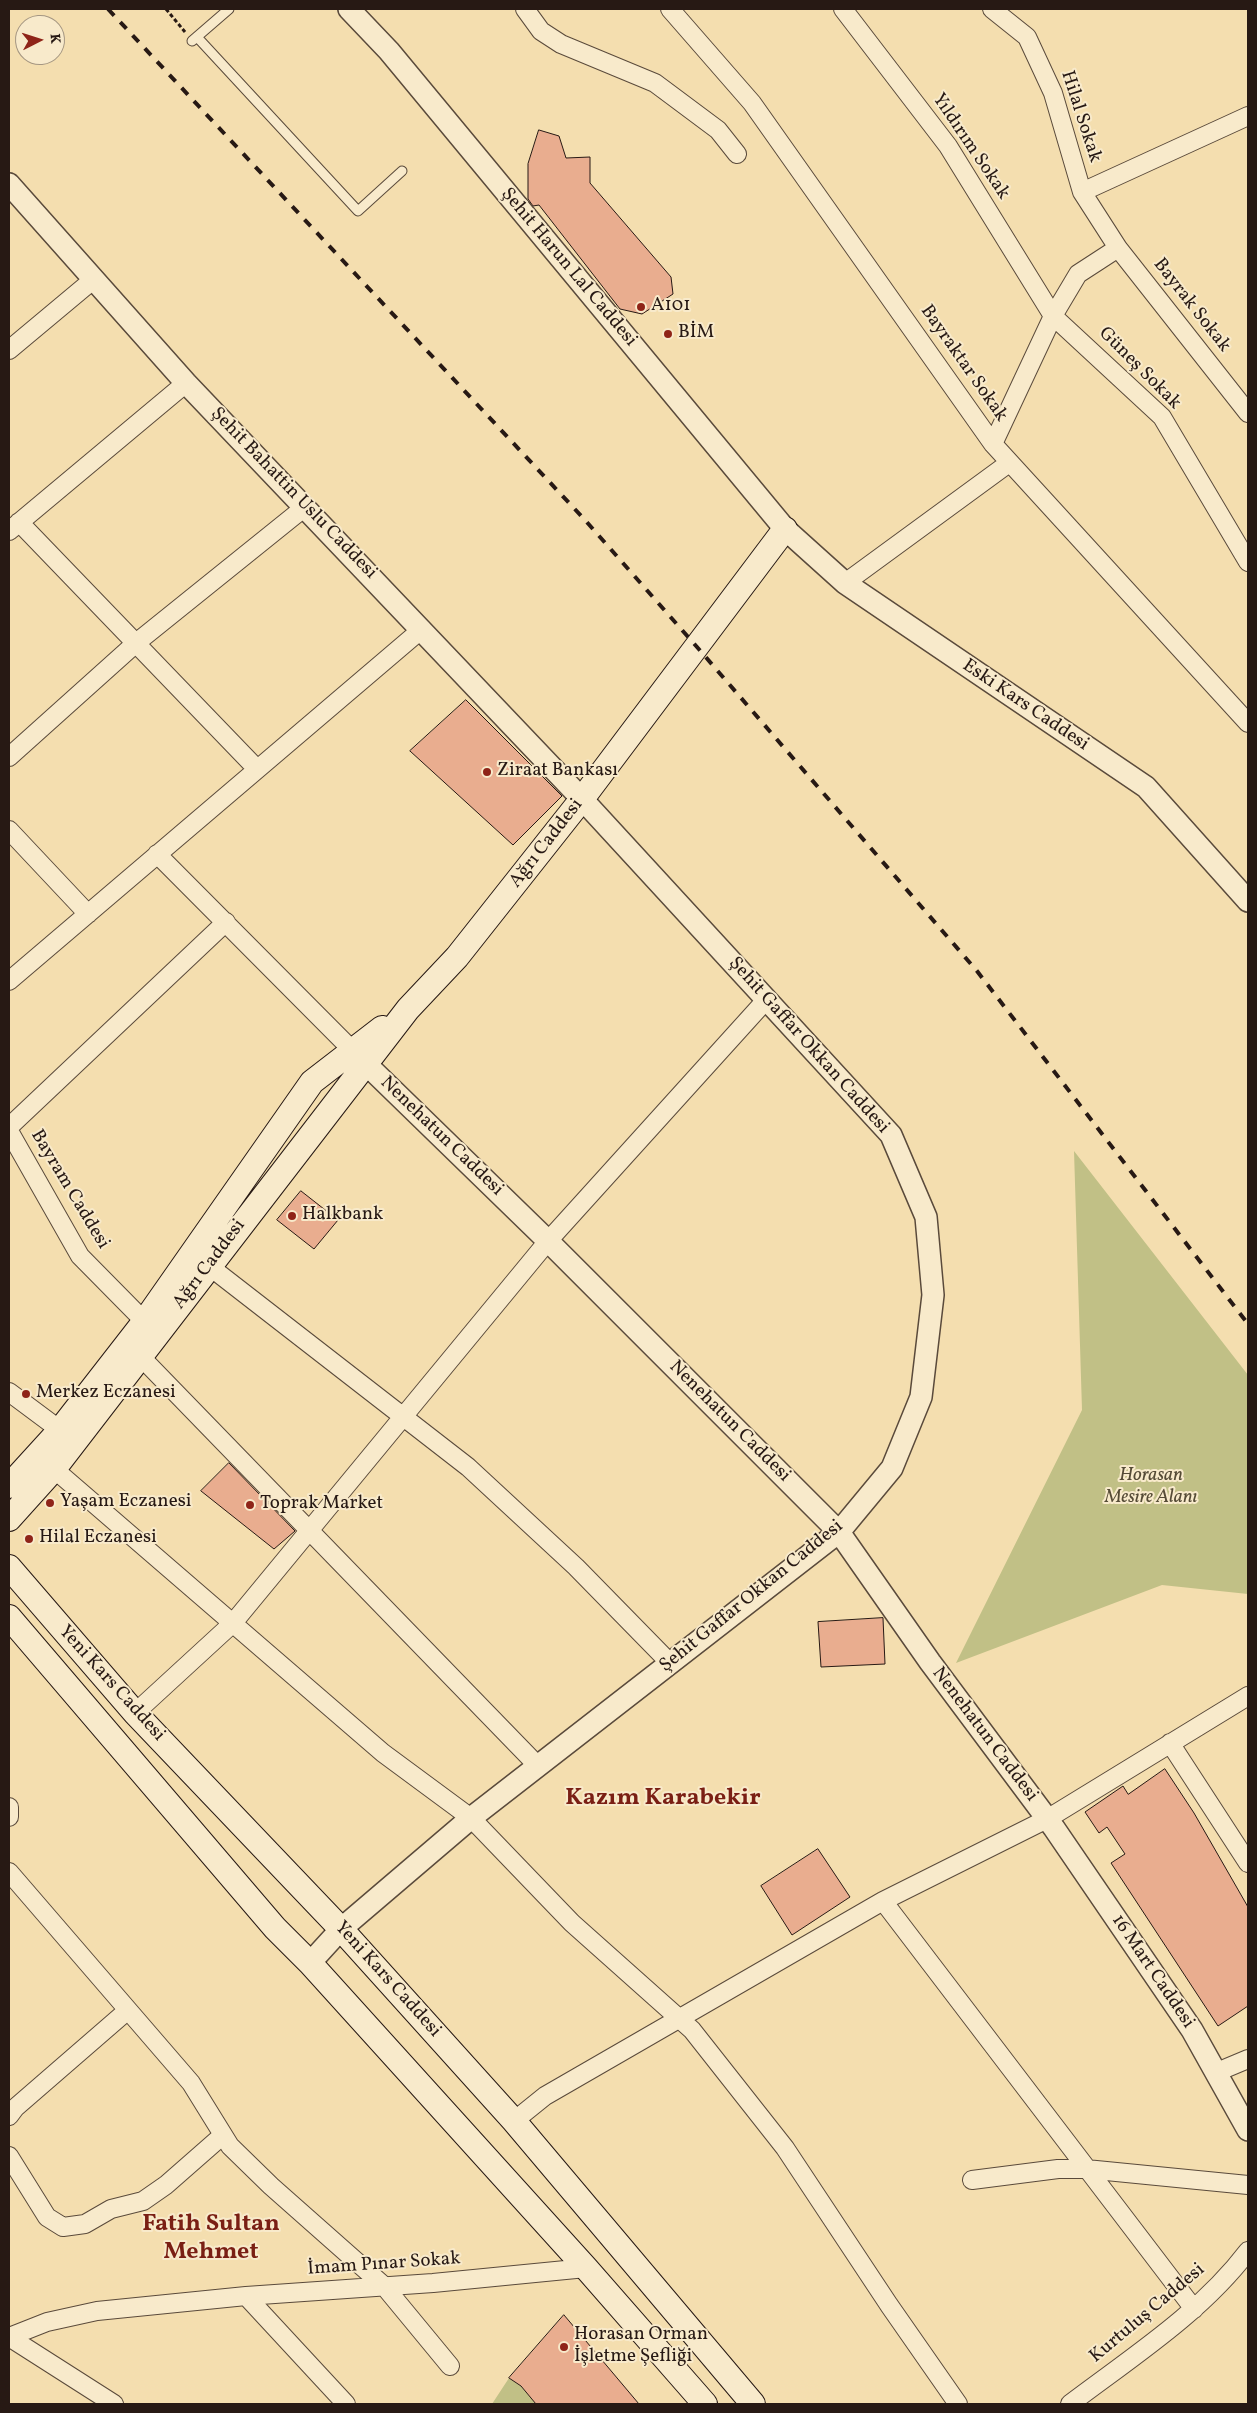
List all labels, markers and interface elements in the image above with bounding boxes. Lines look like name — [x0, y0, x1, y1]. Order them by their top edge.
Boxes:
north arrow — [15, 15, 65, 65]
text: K — [45, 33, 64, 45]
street label: Hilal Sokak — [1054, 68, 1106, 166]
street label: Yıldırım Sokak — [926, 90, 1014, 204]
street label: Şehit Harun Lal Caddesi — [495, 184, 641, 352]
street label: Bayrak Sokak — [1147, 254, 1235, 358]
place label: A101 — [651, 296, 691, 318]
marker: A101 — [635, 301, 647, 313]
street label: Bayraktar Sokak — [914, 301, 1012, 427]
place label: BİM — [678, 323, 714, 345]
street label: Güneş Sokak — [1093, 323, 1185, 415]
marker: BİM — [662, 328, 674, 340]
street label: Şehit Bahattin Uslu Caddesi — [205, 403, 381, 585]
street label: Eski Kars Caddesi — [957, 655, 1093, 757]
place label: Ziraat Bankası — [497, 761, 618, 783]
marker: Ziraat Bankası — [481, 766, 493, 778]
street label: Ağrı Caddesi — [505, 795, 589, 893]
street label: Şehit Gaffar Okkan Caddesi — [723, 953, 893, 1139]
street label: Nenehatun Caddesi — [375, 1072, 507, 1202]
street label: Bayram Caddesi — [24, 1126, 114, 1254]
place label: Halkbank — [302, 1205, 383, 1227]
marker: Halkbank — [286, 1210, 298, 1222]
street label: Ağrı Caddesi — [169, 1216, 251, 1314]
street label: Nenehatun Caddesi — [663, 1356, 795, 1488]
place label: Merkez Eczanesi — [36, 1383, 176, 1405]
marker: Merkez Eczanesi — [20, 1388, 32, 1400]
park label: Horasan Mesire Alanı — [1105, 1466, 1197, 1510]
place label: Yaşam Eczanesi — [60, 1492, 191, 1514]
place label: Toprak Market — [260, 1494, 383, 1516]
marker: Yaşam Eczanesi — [44, 1497, 56, 1509]
marker: Toprak Market — [244, 1499, 256, 1511]
street label: Şehit Gaffar Okkan Caddesi — [656, 1516, 848, 1678]
place label: Hilal Eczanesi — [39, 1528, 157, 1550]
marker: Hilal Eczanesi — [23, 1533, 35, 1545]
street label: Yeni Kars Caddesi — [53, 1621, 169, 1747]
street label: Nenehatun Caddesi — [926, 1663, 1042, 1807]
district label: Kazım Karabekir — [565, 1786, 761, 1814]
street label: 16 Mart Caddesi — [1105, 1911, 1199, 2033]
street label: Yeni Kars Caddesi — [329, 1917, 445, 2043]
district label: Fatih Sultan Mehmet — [142, 2212, 280, 2268]
street label: İmam Pınar Sokak — [307, 2248, 461, 2282]
street label: Kurtuluş Caddesi — [1086, 2259, 1210, 2369]
place label: Horasan Orman İşletme Şefliği — [574, 2325, 708, 2369]
marker: Horasan Orman İşletme Şefliği — [558, 2341, 570, 2353]

